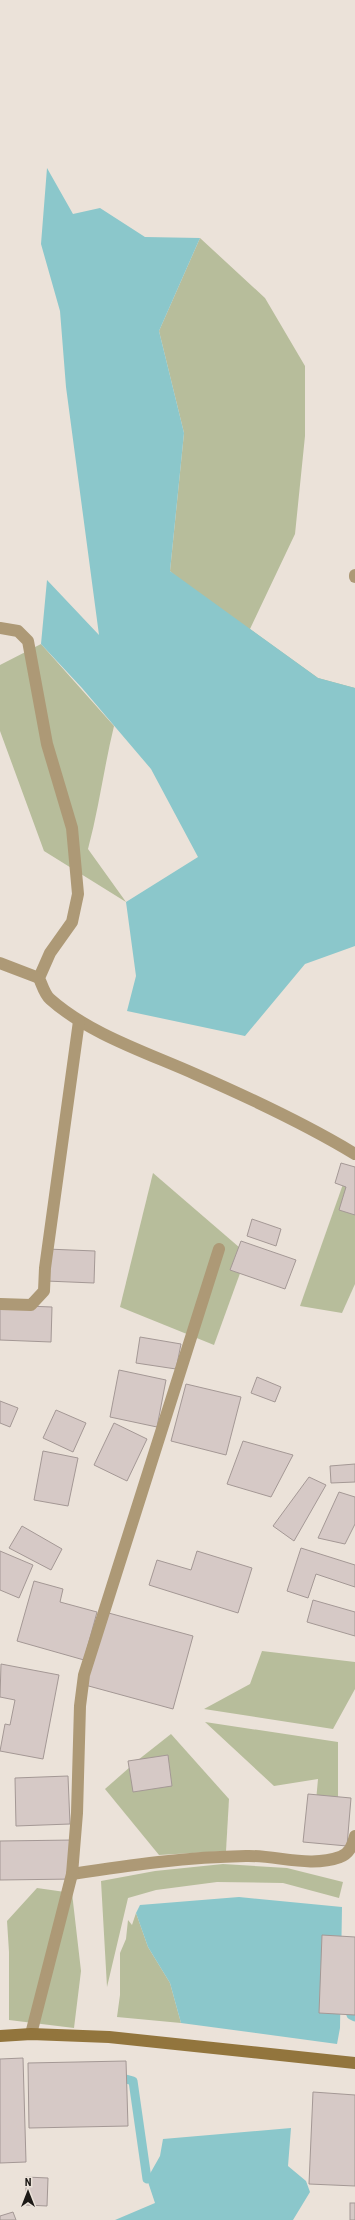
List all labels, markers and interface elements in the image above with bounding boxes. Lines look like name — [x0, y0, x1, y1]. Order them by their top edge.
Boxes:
north arrow — [8, 2172, 48, 2212]
text: N — [25, 2176, 32, 2189]

